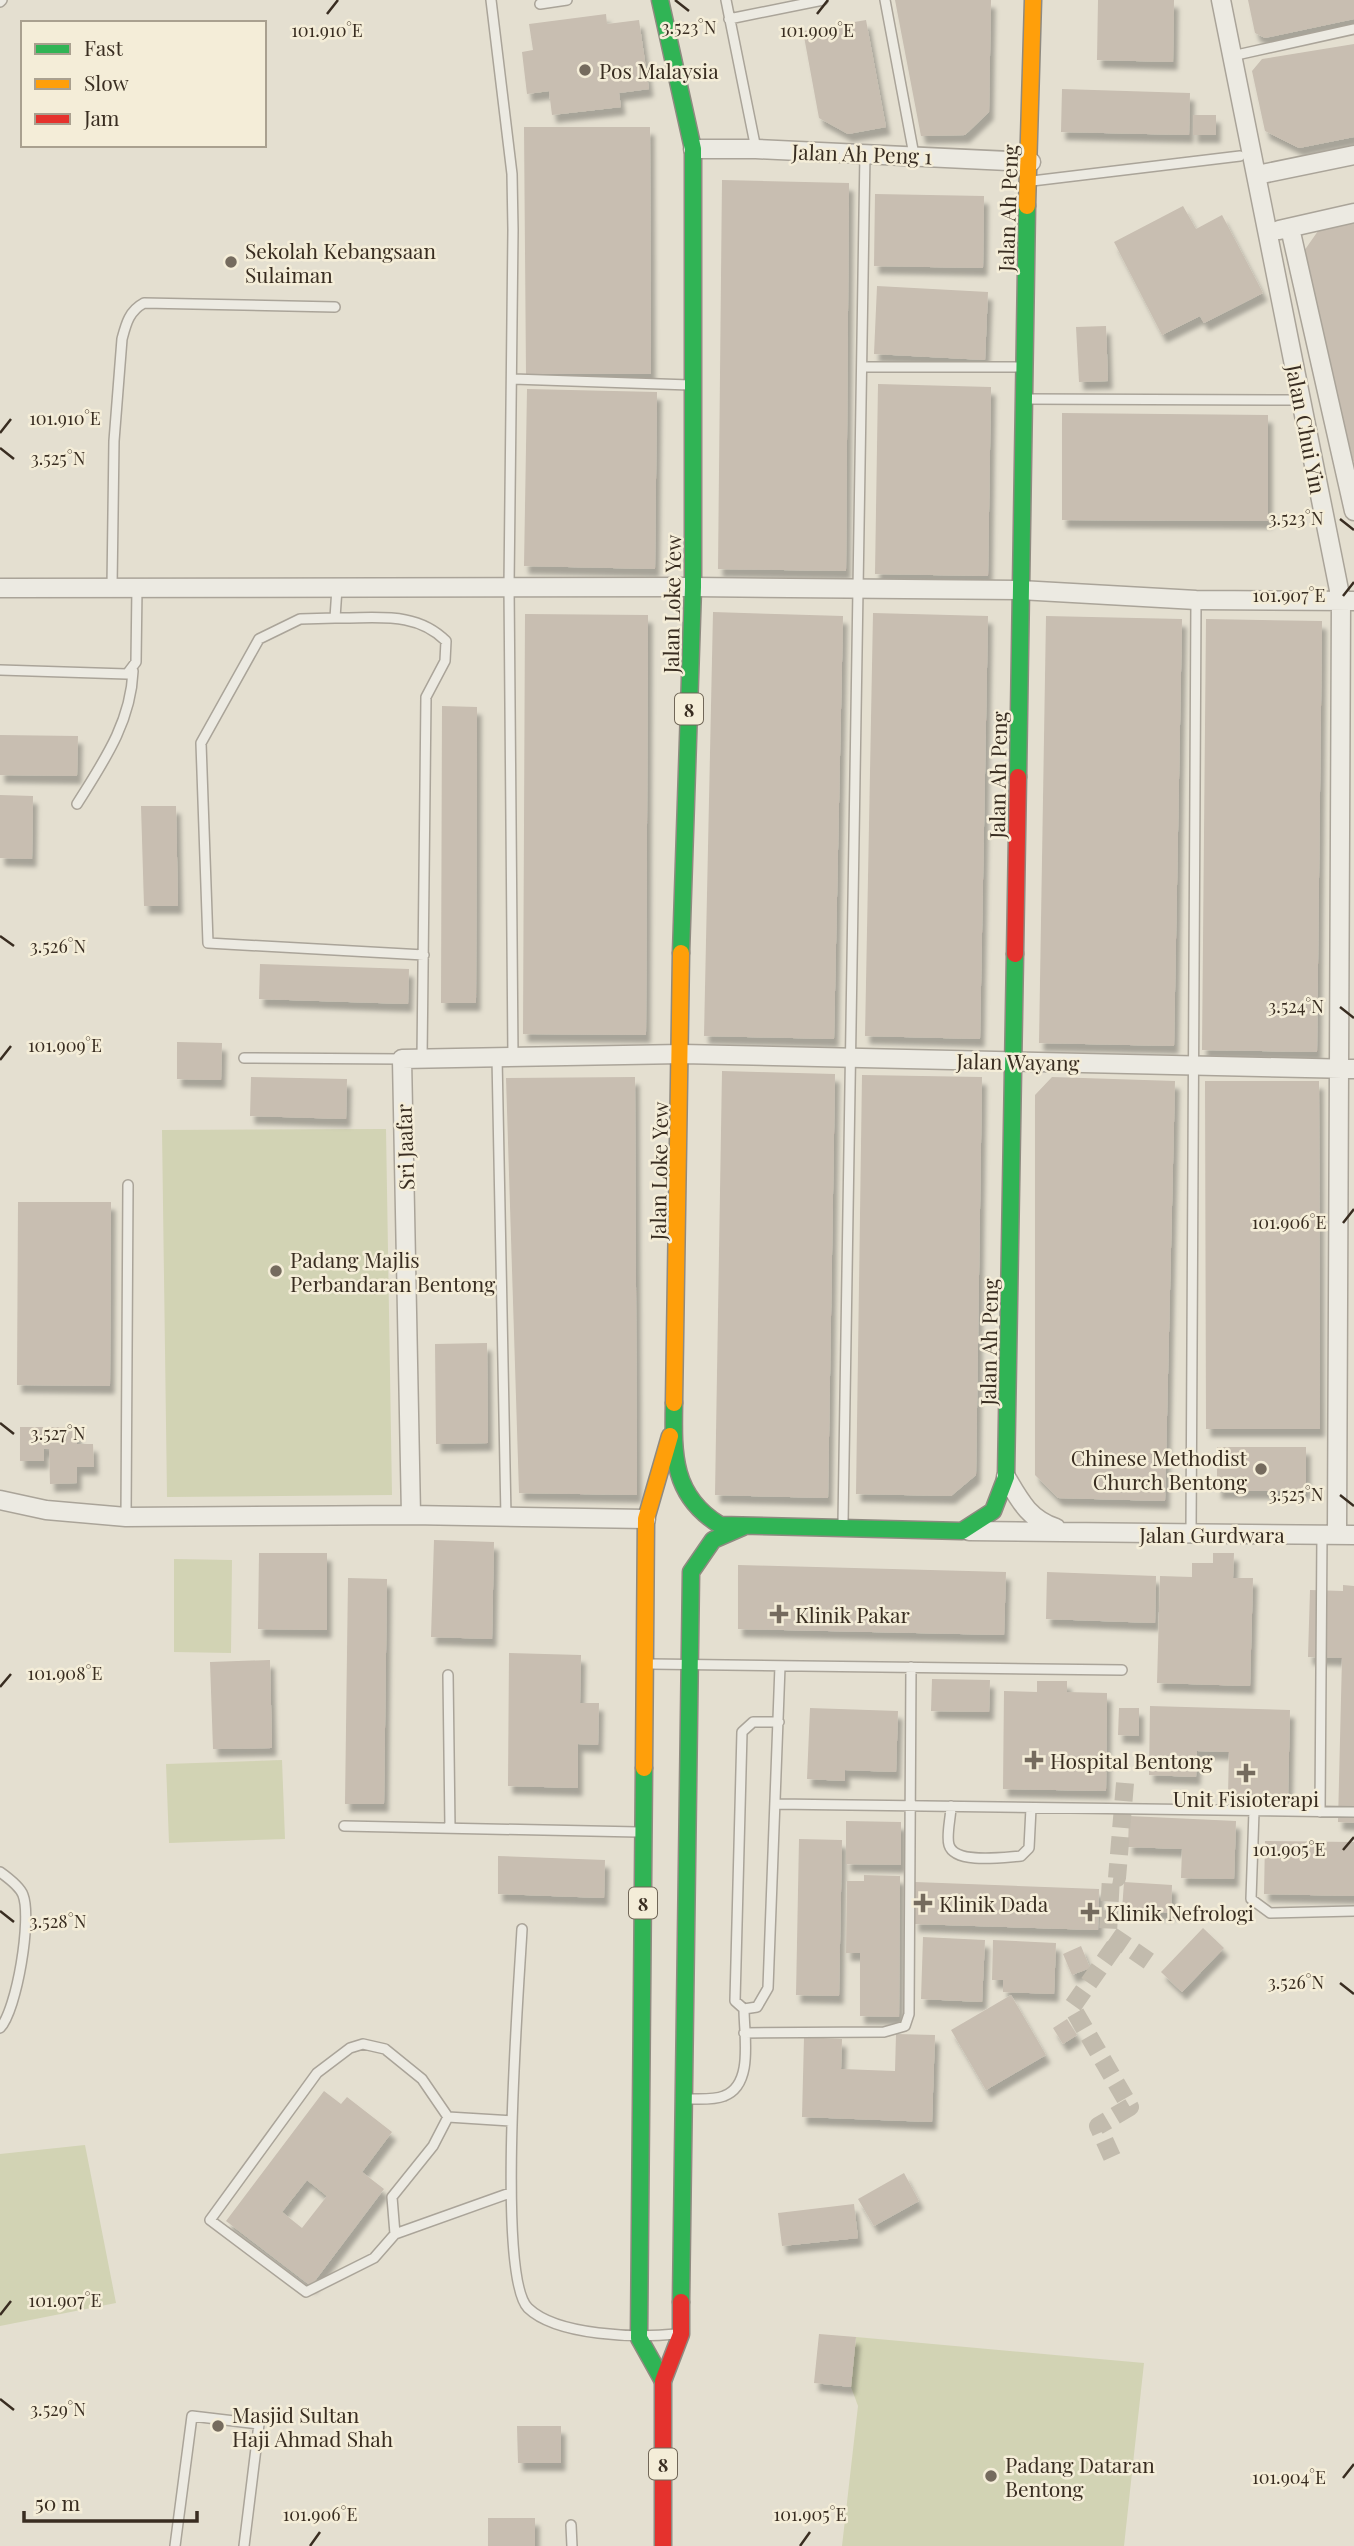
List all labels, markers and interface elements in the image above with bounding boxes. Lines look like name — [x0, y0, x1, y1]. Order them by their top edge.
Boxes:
text: 3.523°N — [661, 15, 717, 39]
text: 101.910°E — [291, 18, 363, 42]
text: 101.909°E — [780, 18, 854, 42]
legend — [21, 21, 266, 147]
text: Fast — [84, 33, 123, 61]
place label: Pos Malaysia — [599, 56, 719, 84]
marker: Pos Malaysia — [577, 62, 593, 78]
text: Slow — [84, 68, 129, 96]
text: Jam — [83, 103, 120, 131]
street label: Jalan Ah Peng 1 — [790, 137, 933, 169]
street label: Jalan Ah Peng — [991, 144, 1023, 273]
place label: Sekolah Kebangsaan Sulaiman — [245, 236, 437, 288]
marker: Sekolah Kebangsaan Sulaiman — [223, 254, 239, 270]
street label: Jalan Chui Yin — [1281, 361, 1333, 497]
text: 101.910°E — [29, 406, 101, 430]
text: 3.525°N — [31, 446, 86, 470]
text: 3.523°N — [1268, 506, 1324, 530]
street label: Jalan Loke Yew — [656, 534, 686, 675]
text: 101.907°E — [1253, 583, 1325, 607]
road number: 8 — [675, 694, 703, 724]
street label: Jalan Ah Peng — [982, 711, 1012, 840]
text: 3.526°N — [30, 934, 87, 958]
text: 3.524°N — [1268, 994, 1324, 1018]
text: 101.909°E — [28, 1033, 102, 1057]
street label: Jalan Wayang — [955, 1046, 1080, 1076]
street label: Jalan Loke Yew — [643, 1101, 673, 1242]
street label: Sri Jaafar — [388, 1103, 419, 1191]
text: 101.906°E — [1252, 1210, 1326, 1234]
place label: Padang Majlis Perbandaran Bentong — [290, 1245, 495, 1297]
marker: Padang Majlis Perbandaran Bentong — [268, 1263, 284, 1279]
street label: Jalan Ah Peng — [973, 1278, 1003, 1407]
text: 3.527°N — [31, 1421, 86, 1445]
place label: Chinese Methodist Church Bentong — [1071, 1443, 1248, 1495]
marker: Chinese Methodist Church Bentong — [1253, 1461, 1269, 1477]
text: 3.525°N — [1269, 1482, 1324, 1506]
street label: Jalan Gurdwara — [1138, 1520, 1285, 1548]
place label: Klinik Pakar — [795, 1600, 911, 1628]
marker: Klinik Pakar — [769, 1604, 789, 1624]
text: 101.908°E — [28, 1661, 103, 1685]
place label: Hospital Bentong — [1050, 1746, 1213, 1774]
marker: Hospital Bentong — [1024, 1750, 1044, 1770]
marker: Unit Fisioterapi — [1236, 1763, 1256, 1783]
place label: Unit Fisioterapi — [1173, 1784, 1319, 1812]
text: 101.905°E — [1253, 1837, 1325, 1861]
road number: 8 — [629, 1887, 657, 1918]
place label: Klinik Dada — [939, 1889, 1049, 1917]
marker: Klinik Dada — [913, 1893, 933, 1913]
place label: Klinik Nefrologi — [1106, 1898, 1254, 1926]
marker: Klinik Nefrologi — [1080, 1902, 1100, 1922]
text: 3.528°N — [30, 1909, 87, 1933]
text: 3.526°N — [1268, 1970, 1325, 1994]
text: 101.907°E — [29, 2288, 101, 2312]
text: 3.529°N — [30, 2397, 86, 2421]
place label: Masjid Sultan Haji Ahmad Shah — [232, 2400, 394, 2452]
marker: Masjid Sultan Haji Ahmad Shah — [210, 2418, 226, 2434]
road number: 8 — [649, 2448, 677, 2480]
place label: Padang Dataran Bentong — [1005, 2450, 1155, 2502]
text: 101.904°E — [1252, 2465, 1326, 2489]
marker: Padang Dataran Bentong — [983, 2468, 999, 2484]
scale bar — [24, 2480, 198, 2524]
text: 50 m — [35, 2488, 81, 2516]
text: 101.906°E — [283, 2502, 357, 2526]
text: 101.905°E — [774, 2502, 846, 2526]

